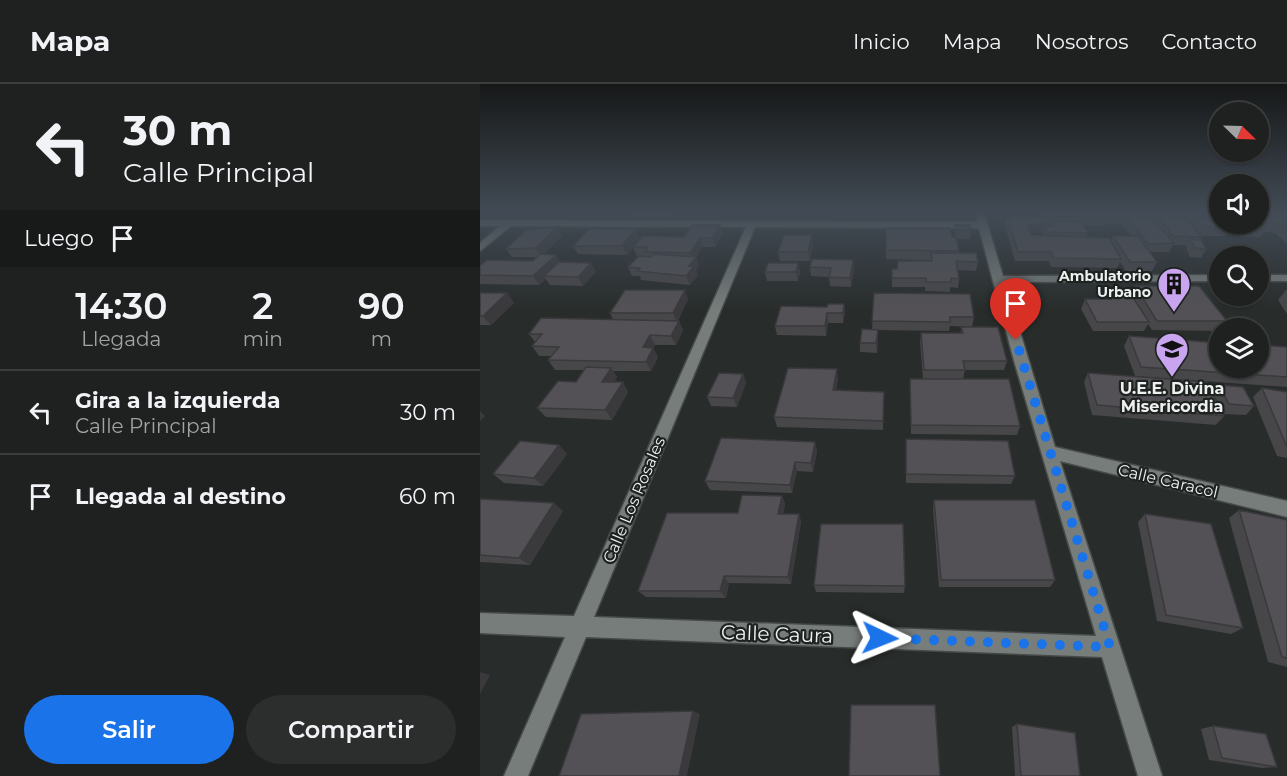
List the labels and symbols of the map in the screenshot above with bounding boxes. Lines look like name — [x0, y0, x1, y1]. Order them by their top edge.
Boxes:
north arrow — [1209, 102, 1269, 162]
building icon: Ambulatorio Urbano — [1156, 266, 1192, 313]
place label: Ambulatorio Urbano — [1058, 267, 1151, 301]
pin — [990, 278, 1041, 340]
school or university icon: U.E.E. Divina Misericordia — [1154, 331, 1190, 378]
place label: U.E.E. Divina Misericordia — [1120, 379, 1224, 416]
street label: Calle Los Rosales — [599, 434, 669, 566]
street label: Calle Caracol — [1116, 460, 1220, 502]
position arrow — [848, 606, 912, 670]
street label: Calle Caura — [721, 620, 833, 648]

